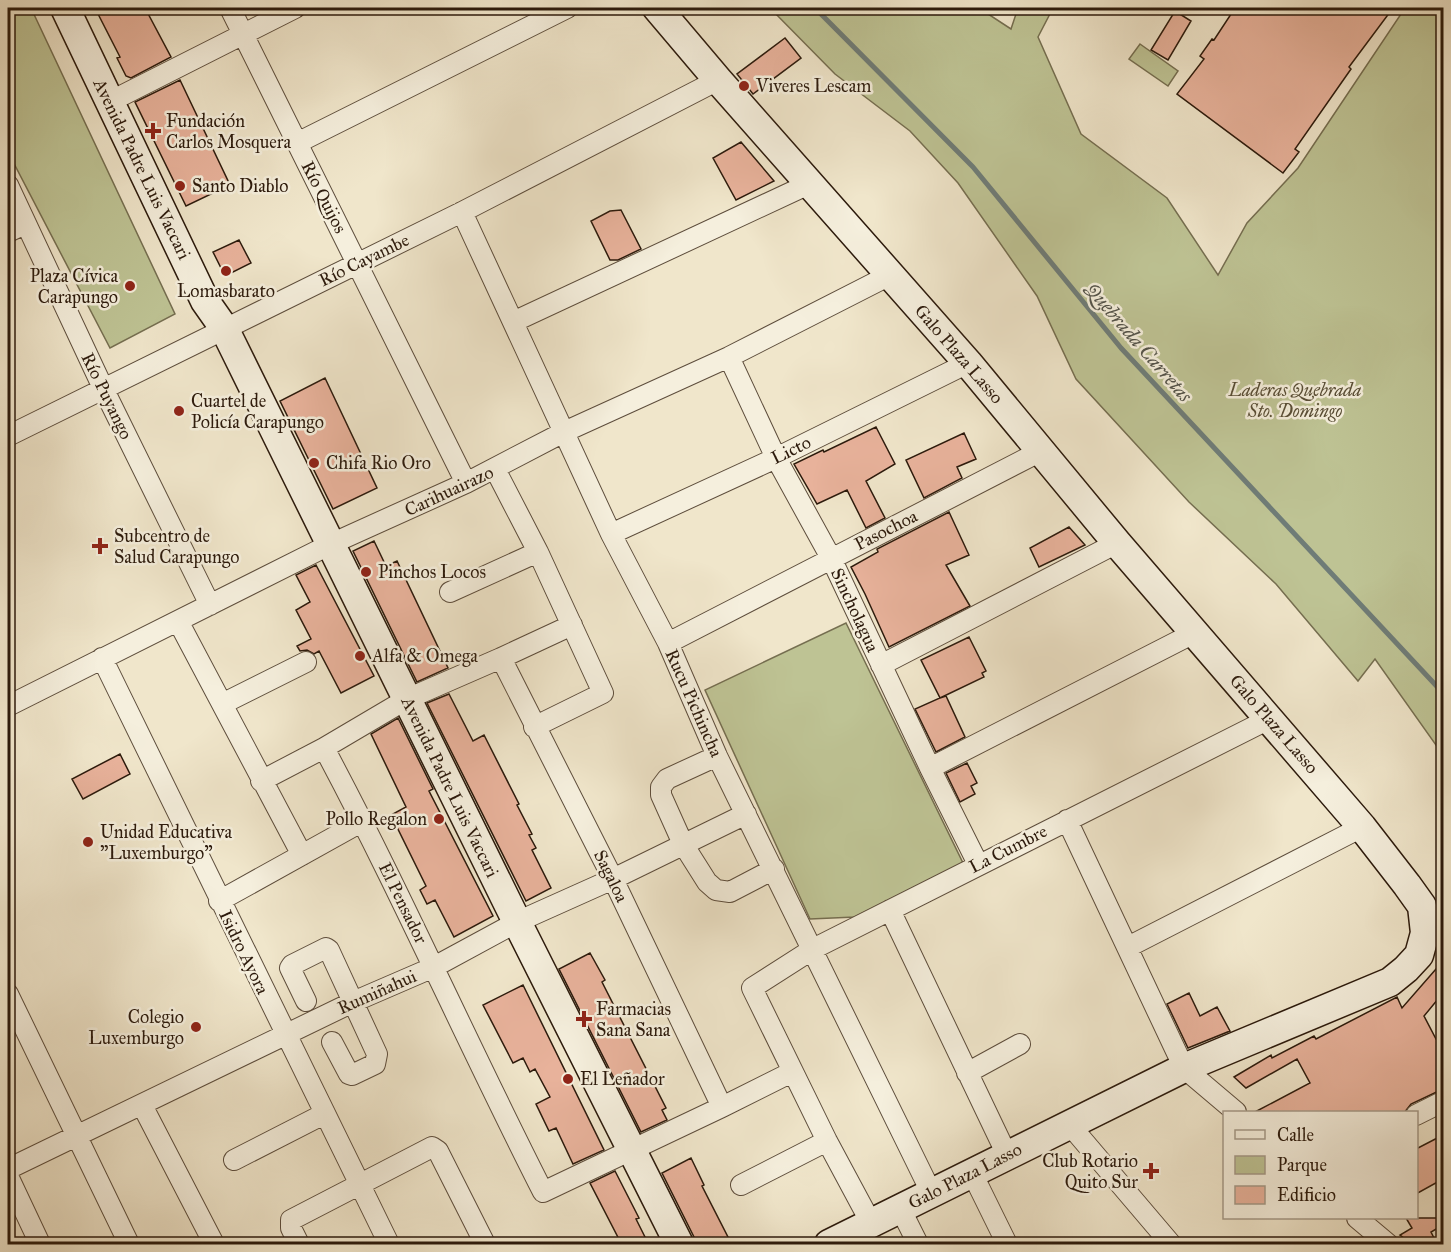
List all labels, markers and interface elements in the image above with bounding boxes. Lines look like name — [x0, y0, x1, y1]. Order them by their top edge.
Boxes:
street label: Avenida Padre Luis Vaccari — [88, 74, 195, 263]
place label: Viveres Lescam — [755, 75, 871, 97]
marker: Viveres Lescam — [737, 79, 751, 93]
place label: Fundación Carlos Mosquera — [166, 110, 292, 154]
marker: Fundación Carlos Mosquera — [144, 122, 162, 140]
street label: Río Quijos — [296, 157, 352, 237]
place label: Santo Diablo — [192, 175, 289, 197]
marker: Santo Diablo — [173, 179, 187, 193]
street label: Río Cayambe — [315, 229, 413, 291]
marker: Lomasbarato — [219, 264, 233, 278]
place label: Plaza Cívica Carapungo — [30, 265, 118, 309]
water label: Quebrada Carretas — [1080, 277, 1198, 408]
marker: Plaza Cívica Carapungo — [123, 279, 137, 293]
place label: Lomasbarato — [177, 280, 275, 302]
street label: Galo Plaza Lasso — [910, 300, 1008, 408]
street label: Río Puyango — [76, 349, 137, 443]
park label: Laderas Quebrada Sto. Domingo — [1228, 379, 1362, 422]
place label: Cuartel de Policía Carapungo — [191, 390, 324, 434]
marker: Cuartel de Policía Carapungo — [172, 404, 186, 418]
street label: Licto — [768, 431, 814, 469]
place label: Chifa Rio Oro — [326, 452, 431, 474]
marker: Chifa Rio Oro — [307, 456, 321, 470]
street label: Carihuairazo — [401, 461, 497, 521]
street label: Pasochoa — [851, 505, 922, 555]
place label: Subcentro de Salud Carapungo — [114, 525, 239, 569]
marker: Subcentro de Salud Carapungo — [91, 537, 109, 555]
place label: Pinchos Locos — [378, 561, 486, 583]
marker: Pinchos Locos — [359, 565, 373, 579]
street label: Sincholagua — [825, 565, 884, 656]
place label: Alfa & Omega — [371, 645, 478, 668]
street label: Rucu Pichincha — [660, 646, 728, 761]
marker: Alfa & Omega — [353, 649, 367, 663]
street label: Galo Plaza Lasso — [1225, 670, 1323, 778]
street label: Avenida Padre Luis Vaccari — [396, 692, 503, 881]
place label: Pollo Regalon — [325, 808, 427, 831]
marker: Pollo Regalon — [432, 812, 446, 826]
street label: La Cumbre — [965, 820, 1051, 878]
place label: Unidad Educativa "Luxemburgo" — [100, 821, 232, 865]
marker: Unidad Educativa "Luxemburgo" — [81, 835, 95, 849]
street label: Sagaloa — [588, 846, 633, 907]
street label: El Pensador — [374, 859, 432, 948]
street label: Isidro Ayora — [214, 906, 274, 998]
street label: Rumiñahui — [334, 965, 420, 1019]
place label: Farmacias Sana Sana — [596, 998, 671, 1041]
place label: Colegio Luxemburgo — [88, 1006, 184, 1050]
marker: Farmacias Sana Sana — [577, 1012, 591, 1026]
marker: Colegio Luxemburgo — [189, 1020, 203, 1034]
place label: El Leñador — [580, 1068, 665, 1090]
marker: El Leñador — [561, 1072, 575, 1086]
legend — [1223, 1111, 1418, 1219]
text: Calle — [1277, 1124, 1314, 1146]
street label: Galo Plaza Lasso — [905, 1138, 1025, 1214]
place label: Club Rotario Quito Sur — [1042, 1150, 1138, 1193]
text: Parque — [1277, 1154, 1327, 1177]
marker: Club Rotario Quito Sur — [1142, 1162, 1160, 1180]
text: Edificio — [1277, 1184, 1336, 1206]

